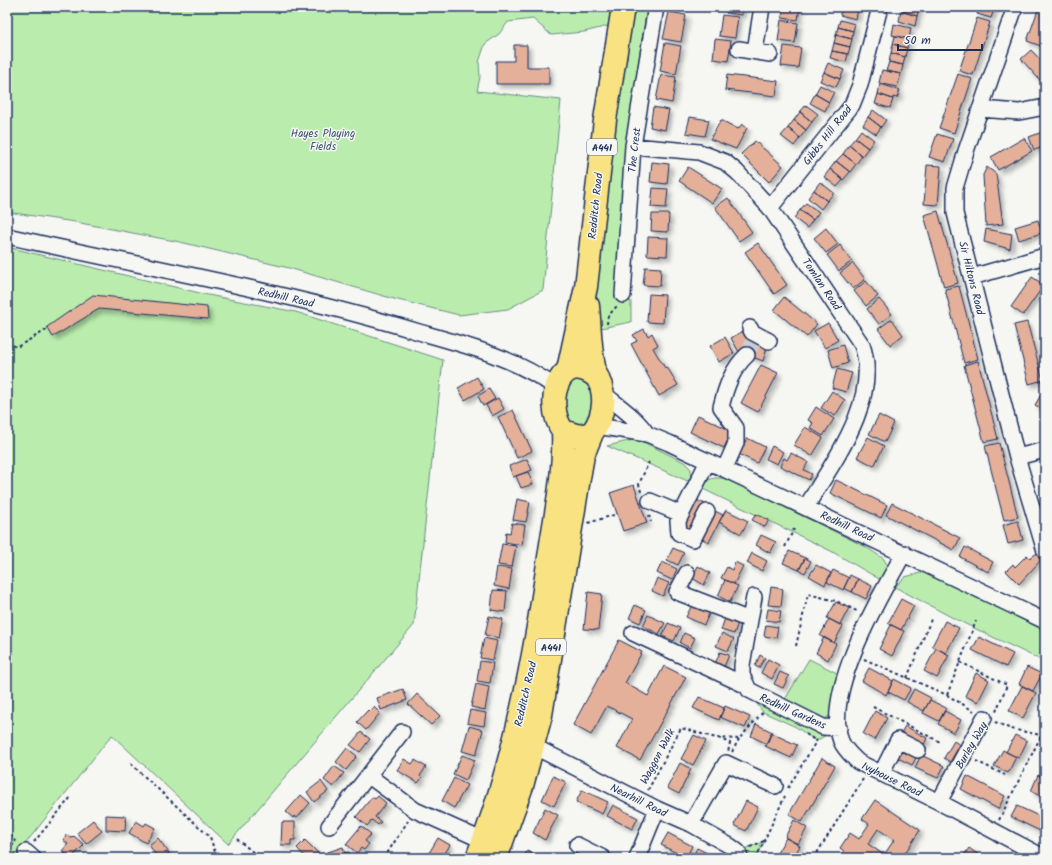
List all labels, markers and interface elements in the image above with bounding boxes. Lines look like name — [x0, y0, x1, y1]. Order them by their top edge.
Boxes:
scale bar — [898, 26, 982, 52]
text: 50 m — [904, 31, 931, 50]
street label: Gibbs Hill Road — [799, 101, 857, 169]
park label: Hayes Playing Fields — [291, 125, 355, 156]
street label: The Crest — [624, 126, 646, 174]
road number: A441 — [587, 139, 617, 155]
street label: Redditch Road — [584, 172, 608, 240]
street label: Sir Hiltons Road — [953, 239, 989, 318]
street label: Tomlan Road — [797, 255, 846, 315]
street label: Redhill Road — [256, 283, 316, 313]
street label: Redhill Road — [817, 507, 877, 547]
road number: A441 — [536, 639, 566, 655]
street label: Redditch Road — [510, 659, 542, 729]
street label: Redhill Gardens — [756, 689, 829, 735]
street label: Burley Way — [951, 718, 993, 773]
street label: Waggon Walk — [636, 725, 681, 788]
street label: Ivyhouse Road — [858, 757, 925, 803]
street label: Nearhill Road — [607, 779, 671, 823]

